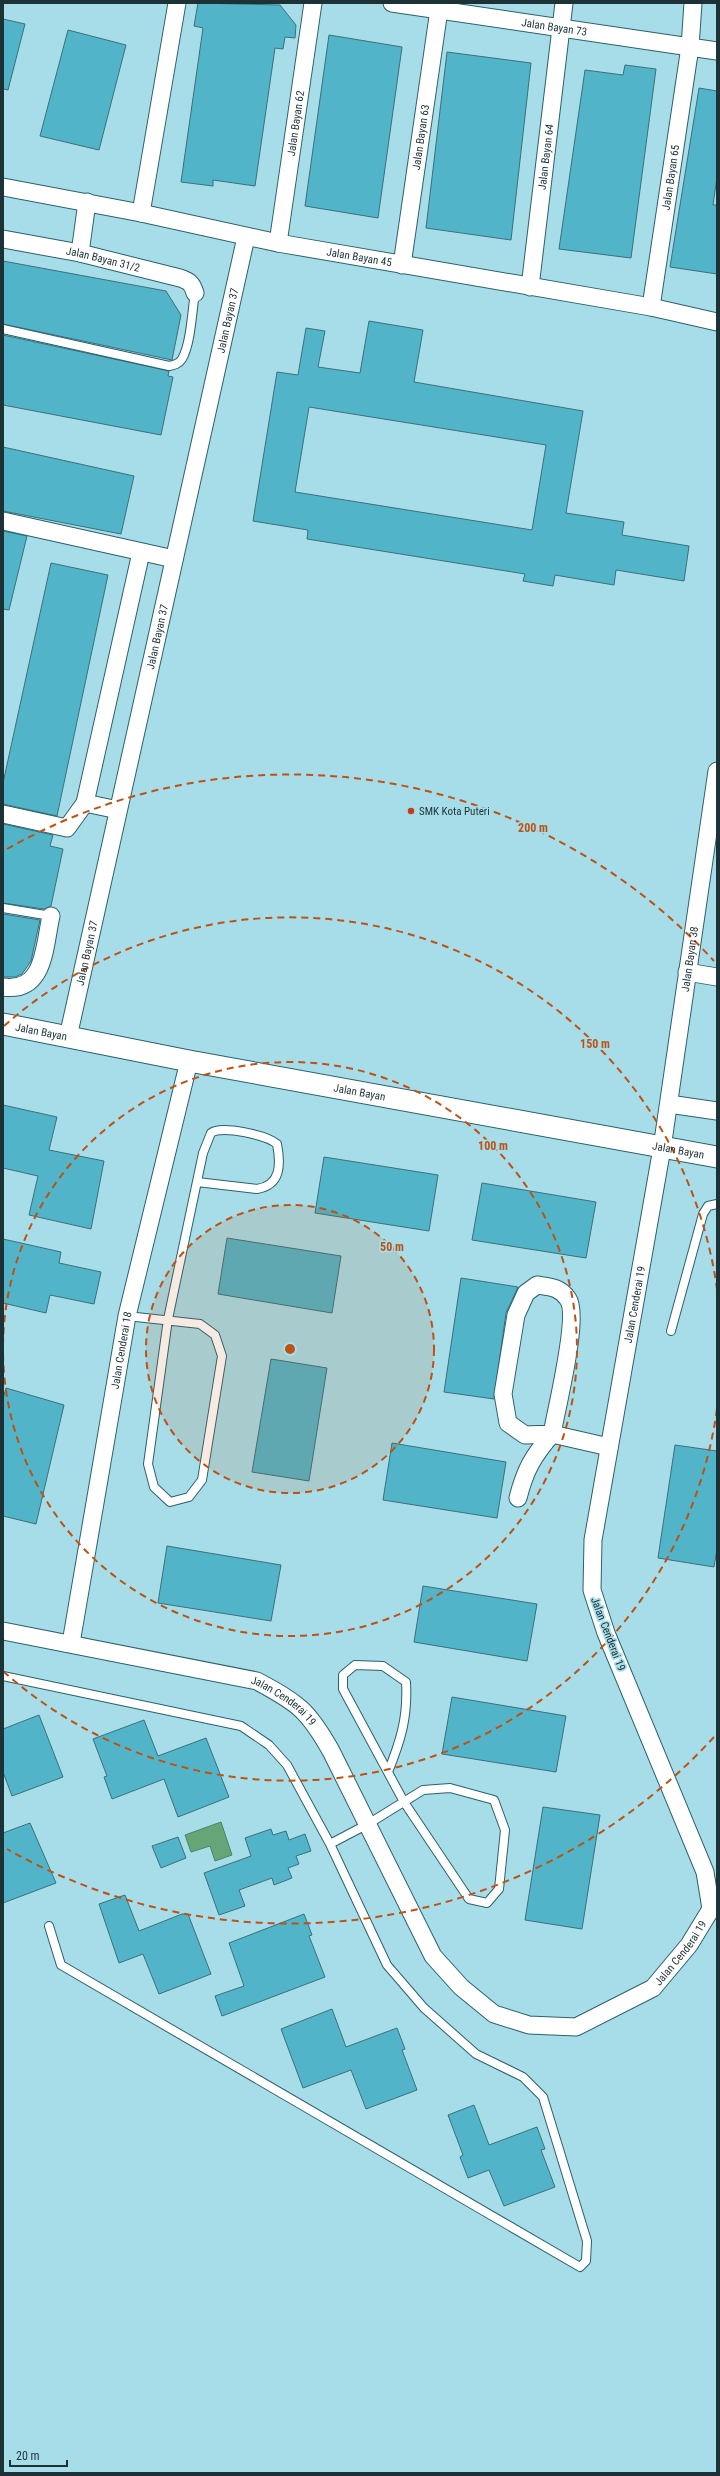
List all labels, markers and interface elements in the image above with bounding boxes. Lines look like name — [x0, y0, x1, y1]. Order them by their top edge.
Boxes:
street label: Jalan Bayan 73 — [521, 16, 588, 38]
street label: Jalan Bayan 62 — [284, 90, 307, 157]
street label: Jalan Bayan 63 — [409, 104, 432, 171]
street label: Jalan Bayan 64 — [535, 123, 556, 190]
street label: Jalan Bayan 65 — [659, 144, 682, 211]
street label: Jalan Bayan 31/2 — [65, 244, 141, 274]
street label: Jalan Bayan 45 — [326, 245, 393, 269]
street label: Jalan Bayan 37 — [214, 287, 241, 354]
street label: Jalan Bayan 37 — [144, 603, 171, 670]
place label: SMK Kota Puteri — [419, 805, 490, 818]
marker: SMK Kota Puteri — [406, 806, 416, 816]
text: 200 m — [518, 821, 548, 835]
street label: Jalan Bayan 37 — [73, 919, 100, 987]
street label: Jalan Bayan 38 — [678, 925, 701, 993]
street label: Jalan Bayan — [14, 1020, 68, 1043]
text: 150 m — [580, 1037, 610, 1051]
street label: Jalan Bayan — [333, 1081, 387, 1103]
text: 100 m — [478, 1139, 508, 1153]
street label: Jalan Bayan — [651, 1139, 705, 1161]
text: 50 m — [380, 1240, 404, 1254]
street label: Jalan Cenderai 19 — [621, 1265, 648, 1344]
street label: Jalan Cenderai 18 — [108, 1310, 134, 1390]
centre of rings — [283, 1342, 297, 1356]
street label: Jalan Cenderai 19 — [588, 1595, 628, 1673]
street label: Jalan Cenderai 19 — [250, 1673, 319, 1728]
street label: Jalan Cenderai 19 — [652, 1918, 709, 1988]
scale bar — [10, 2442, 67, 2468]
text: 20 m — [16, 2449, 40, 2463]

